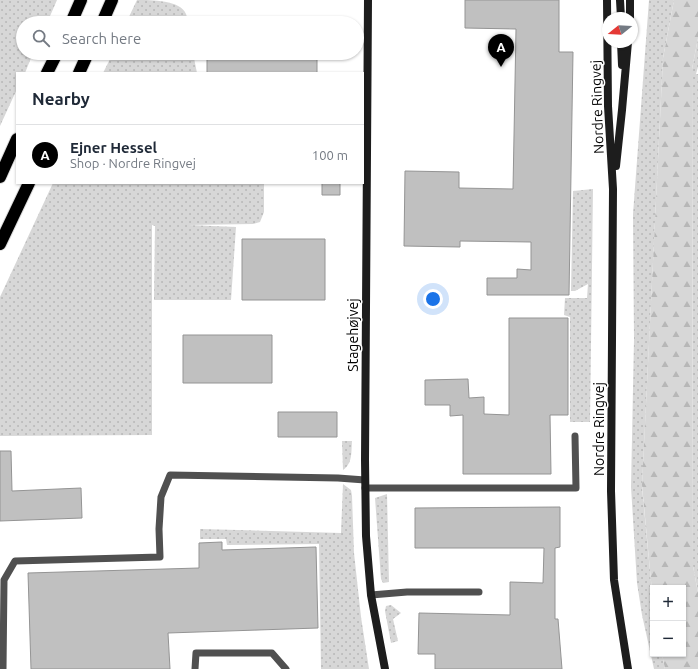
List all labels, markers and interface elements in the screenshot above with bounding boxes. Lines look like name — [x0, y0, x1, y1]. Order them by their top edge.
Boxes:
north arrow — [602, 12, 638, 48]
search box — [16, 16, 364, 60]
icon: search — [30, 27, 52, 49]
text: Search here — [62, 30, 141, 47]
pin: A — [488, 34, 514, 67]
street label: Nordre Ringvej — [587, 60, 607, 154]
text: Nearby — [32, 89, 90, 108]
text: Ejner Hessel — [70, 139, 157, 156]
text: A — [40, 148, 50, 162]
text: 100 m — [312, 148, 348, 162]
text: Shop · Nordre Ringvej — [70, 156, 196, 170]
your location — [423, 289, 443, 309]
street label: Stagehøjvej — [345, 298, 361, 372]
street label: Nordre Ringvej — [591, 382, 607, 476]
map controls — [650, 585, 686, 657]
button: + — [650, 585, 686, 621]
button: − — [650, 621, 686, 657]

